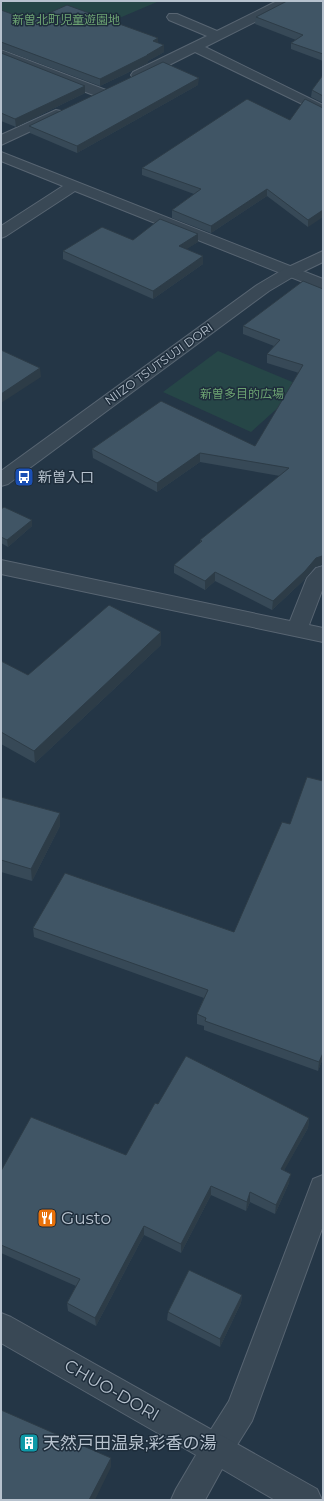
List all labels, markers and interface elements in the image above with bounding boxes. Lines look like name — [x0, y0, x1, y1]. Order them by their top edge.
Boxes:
park label: 新曽北町児童遊園地 — [12, 12, 120, 27]
street label: NIIZO TSUTSUJI DORI — [102, 319, 216, 408]
park label: 新曽多目的広場 — [200, 386, 284, 401]
bus stop icon: 新曽入口 — [13, 466, 35, 488]
place label: 新曽入口 — [38, 468, 94, 486]
restaurant icon: Gusto — [36, 1207, 58, 1229]
place label: Gusto — [61, 1208, 111, 1228]
street label: CHUO-DORI — [61, 1355, 163, 1425]
building icon: 天然戸田温泉;彩香の湯 — [18, 1432, 40, 1454]
place label: 天然戸田温泉;彩香の湯 — [43, 1433, 217, 1453]

